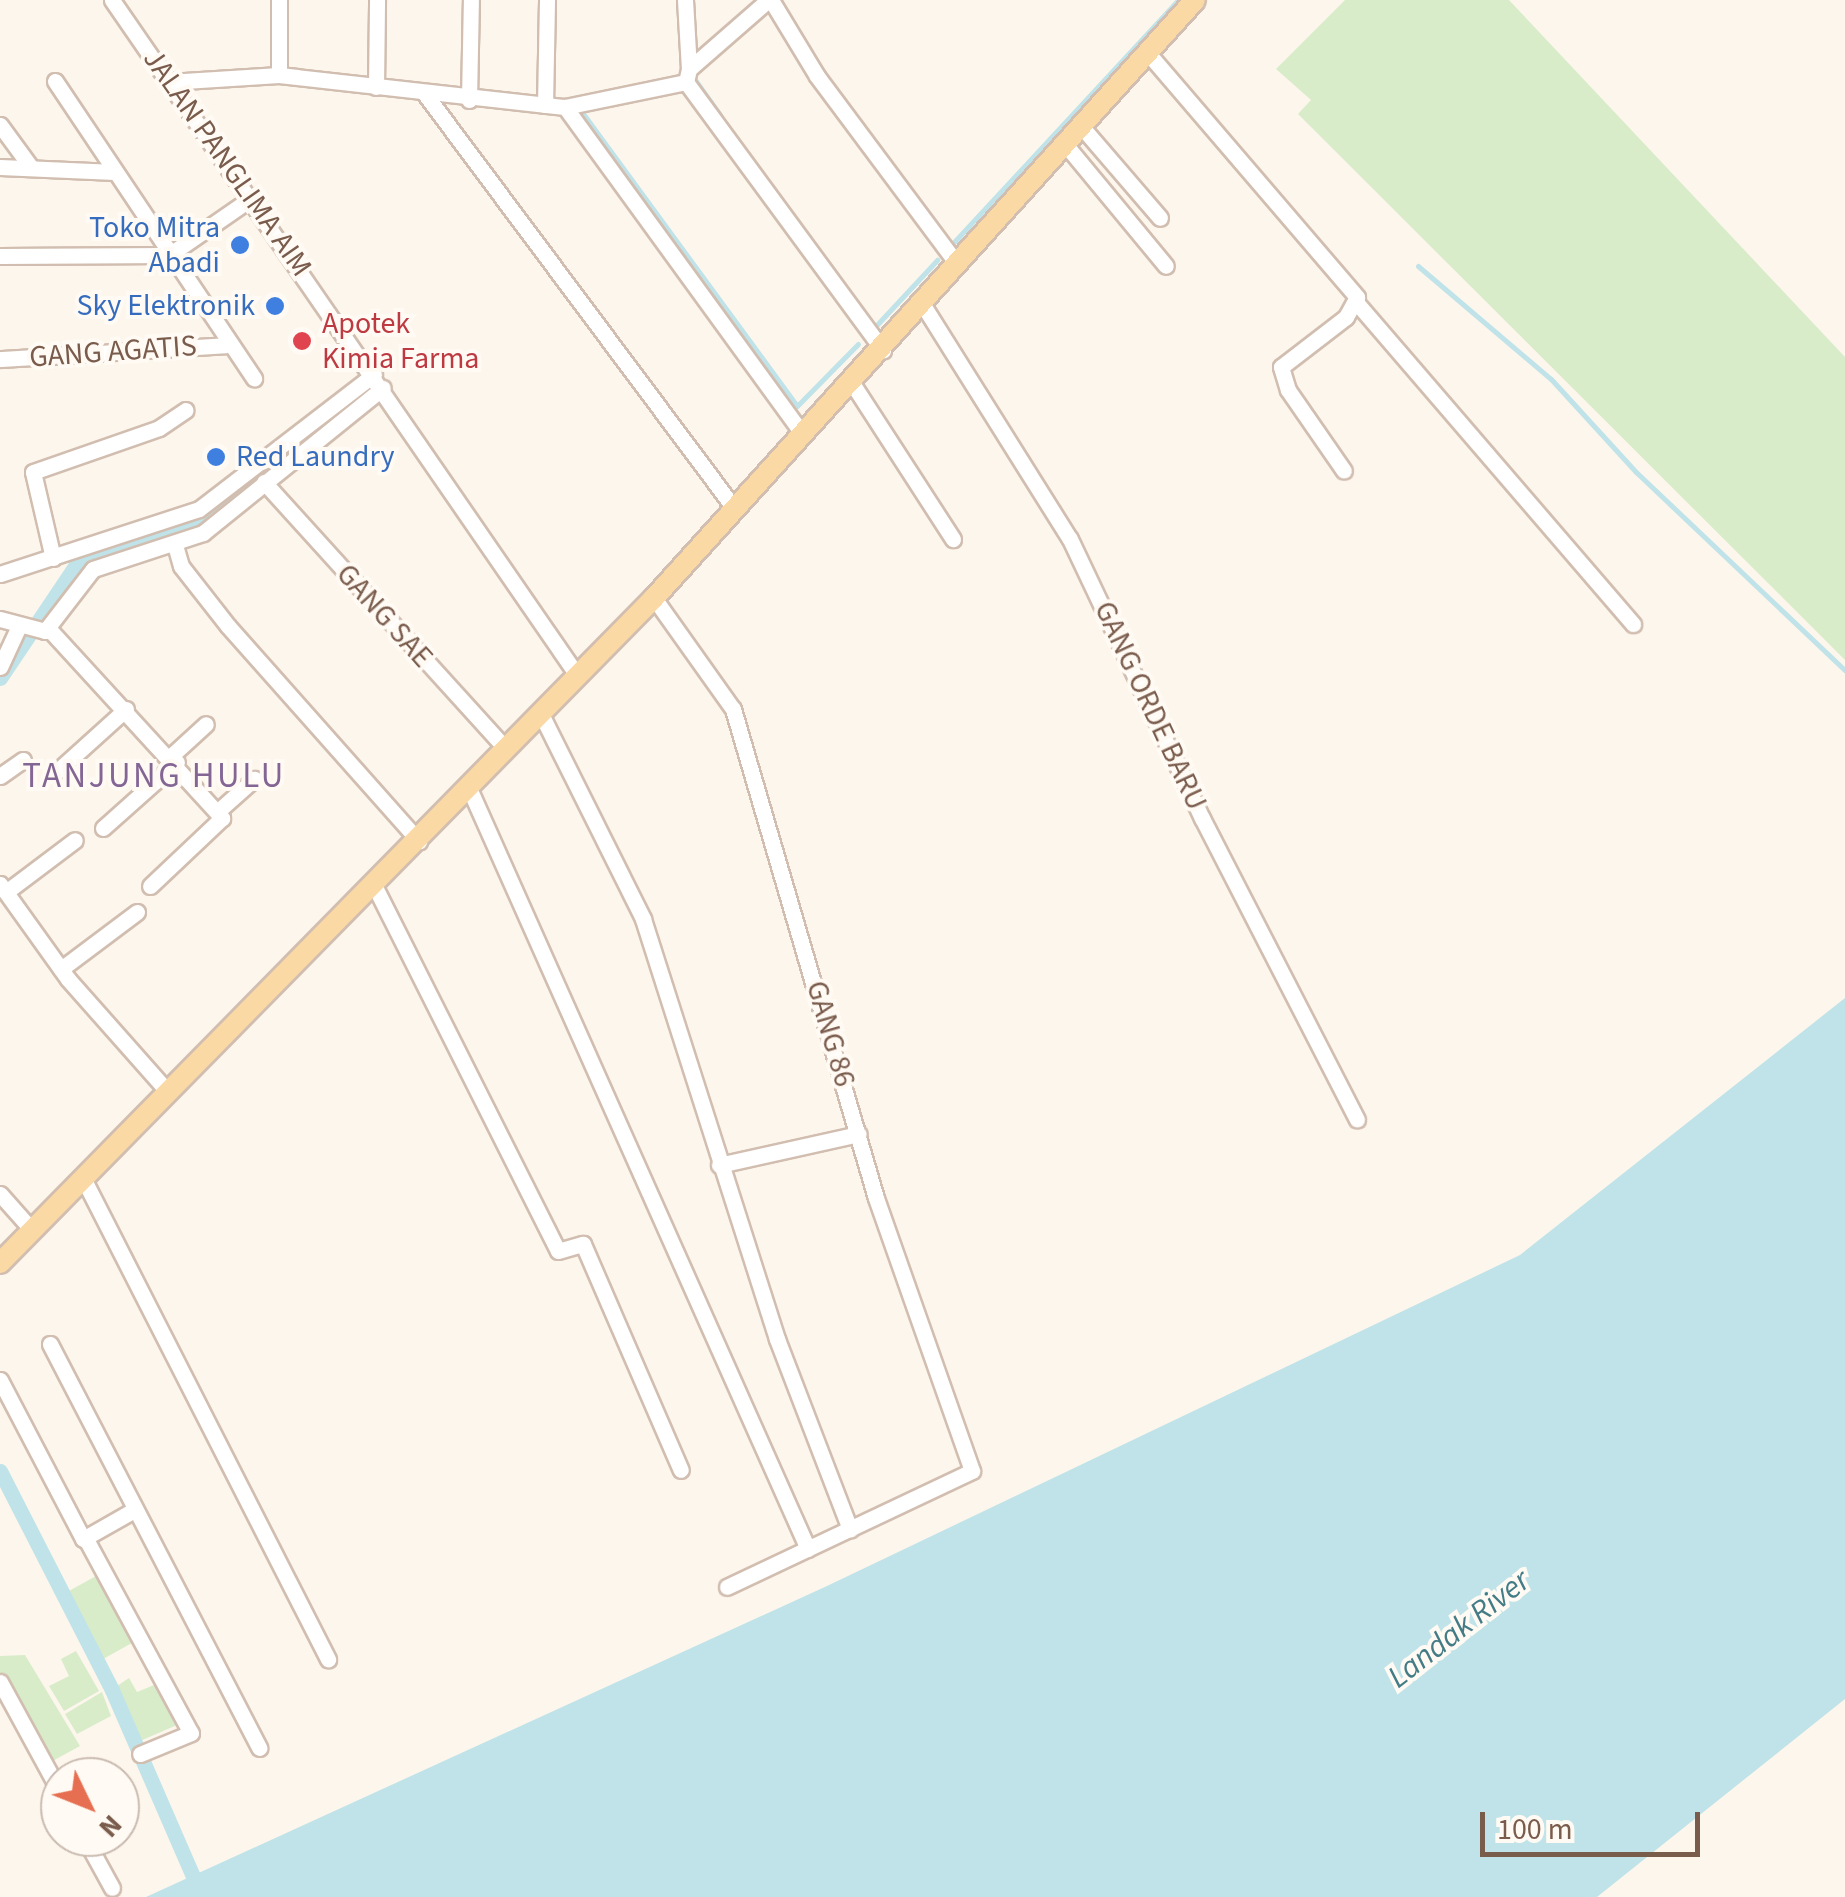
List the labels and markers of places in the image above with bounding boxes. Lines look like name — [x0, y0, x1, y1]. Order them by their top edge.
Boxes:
place label: Toko Mitra Abadi — [89, 210, 220, 280]
marker: Toko Mitra Abadi — [229, 234, 251, 256]
place label: Sky Elektronik — [76, 288, 255, 324]
marker: Sky Elektronik — [264, 295, 286, 317]
place label: Apotek Kimia Farma — [322, 306, 479, 376]
marker: Apotek Kimia Farma — [291, 330, 313, 352]
place label: Red Laundry — [236, 439, 395, 475]
marker: Red Laundry — [205, 446, 227, 468]

